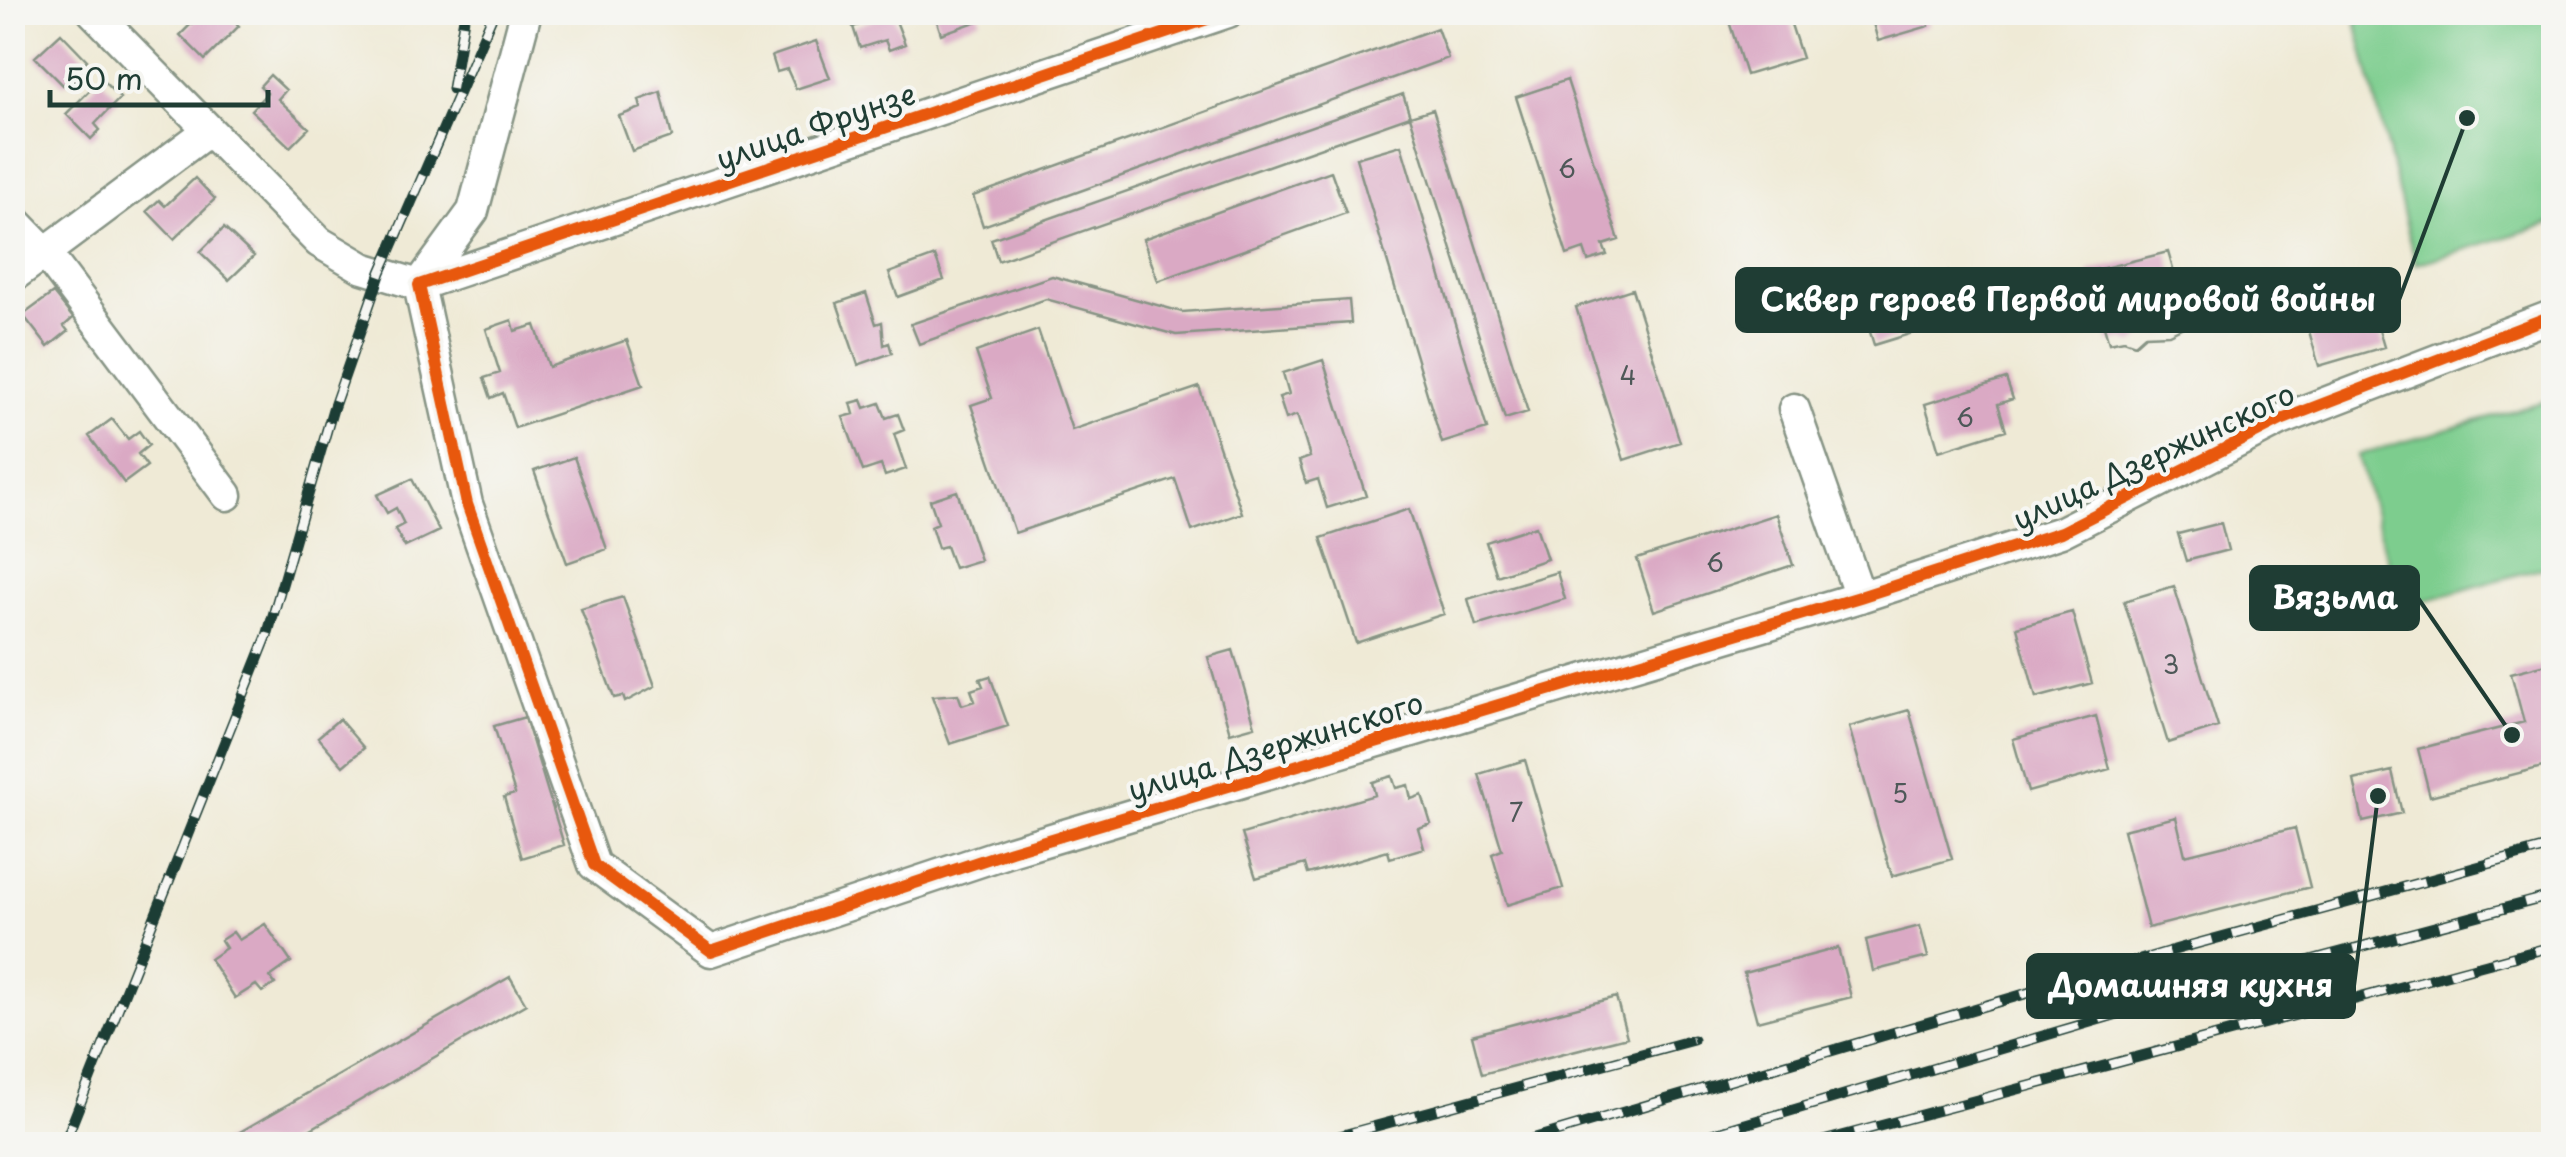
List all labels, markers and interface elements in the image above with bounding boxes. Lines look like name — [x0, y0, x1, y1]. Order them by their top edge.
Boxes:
scale bar — [50, 45, 268, 107]
text: 50 m — [65, 55, 143, 100]
street label: улица Фрунзе — [709, 70, 921, 180]
house number: 6 — [1558, 149, 1576, 187]
callout: Сквер героев Первой мировой войны — [1737, 269, 2399, 331]
text: Сквер героев Первой мировой войны — [1760, 274, 2376, 322]
house number: 4 — [1620, 356, 1636, 394]
street label: улица Дзержинского — [2004, 370, 2302, 540]
house number: 6 — [1956, 398, 1974, 436]
house number: 6 — [1706, 543, 1724, 581]
callout: Вязьма — [2251, 567, 2418, 629]
text: Вязьма — [2272, 572, 2398, 620]
house number: 3 — [2163, 645, 2179, 683]
street label: улица Дзержинского — [1122, 679, 1428, 811]
house number: 5 — [1892, 774, 1908, 812]
house number: 7 — [1509, 793, 1523, 831]
callout: Домашняя кухня — [2028, 955, 2354, 1017]
text: Домашняя кухня — [2048, 960, 2333, 1008]

